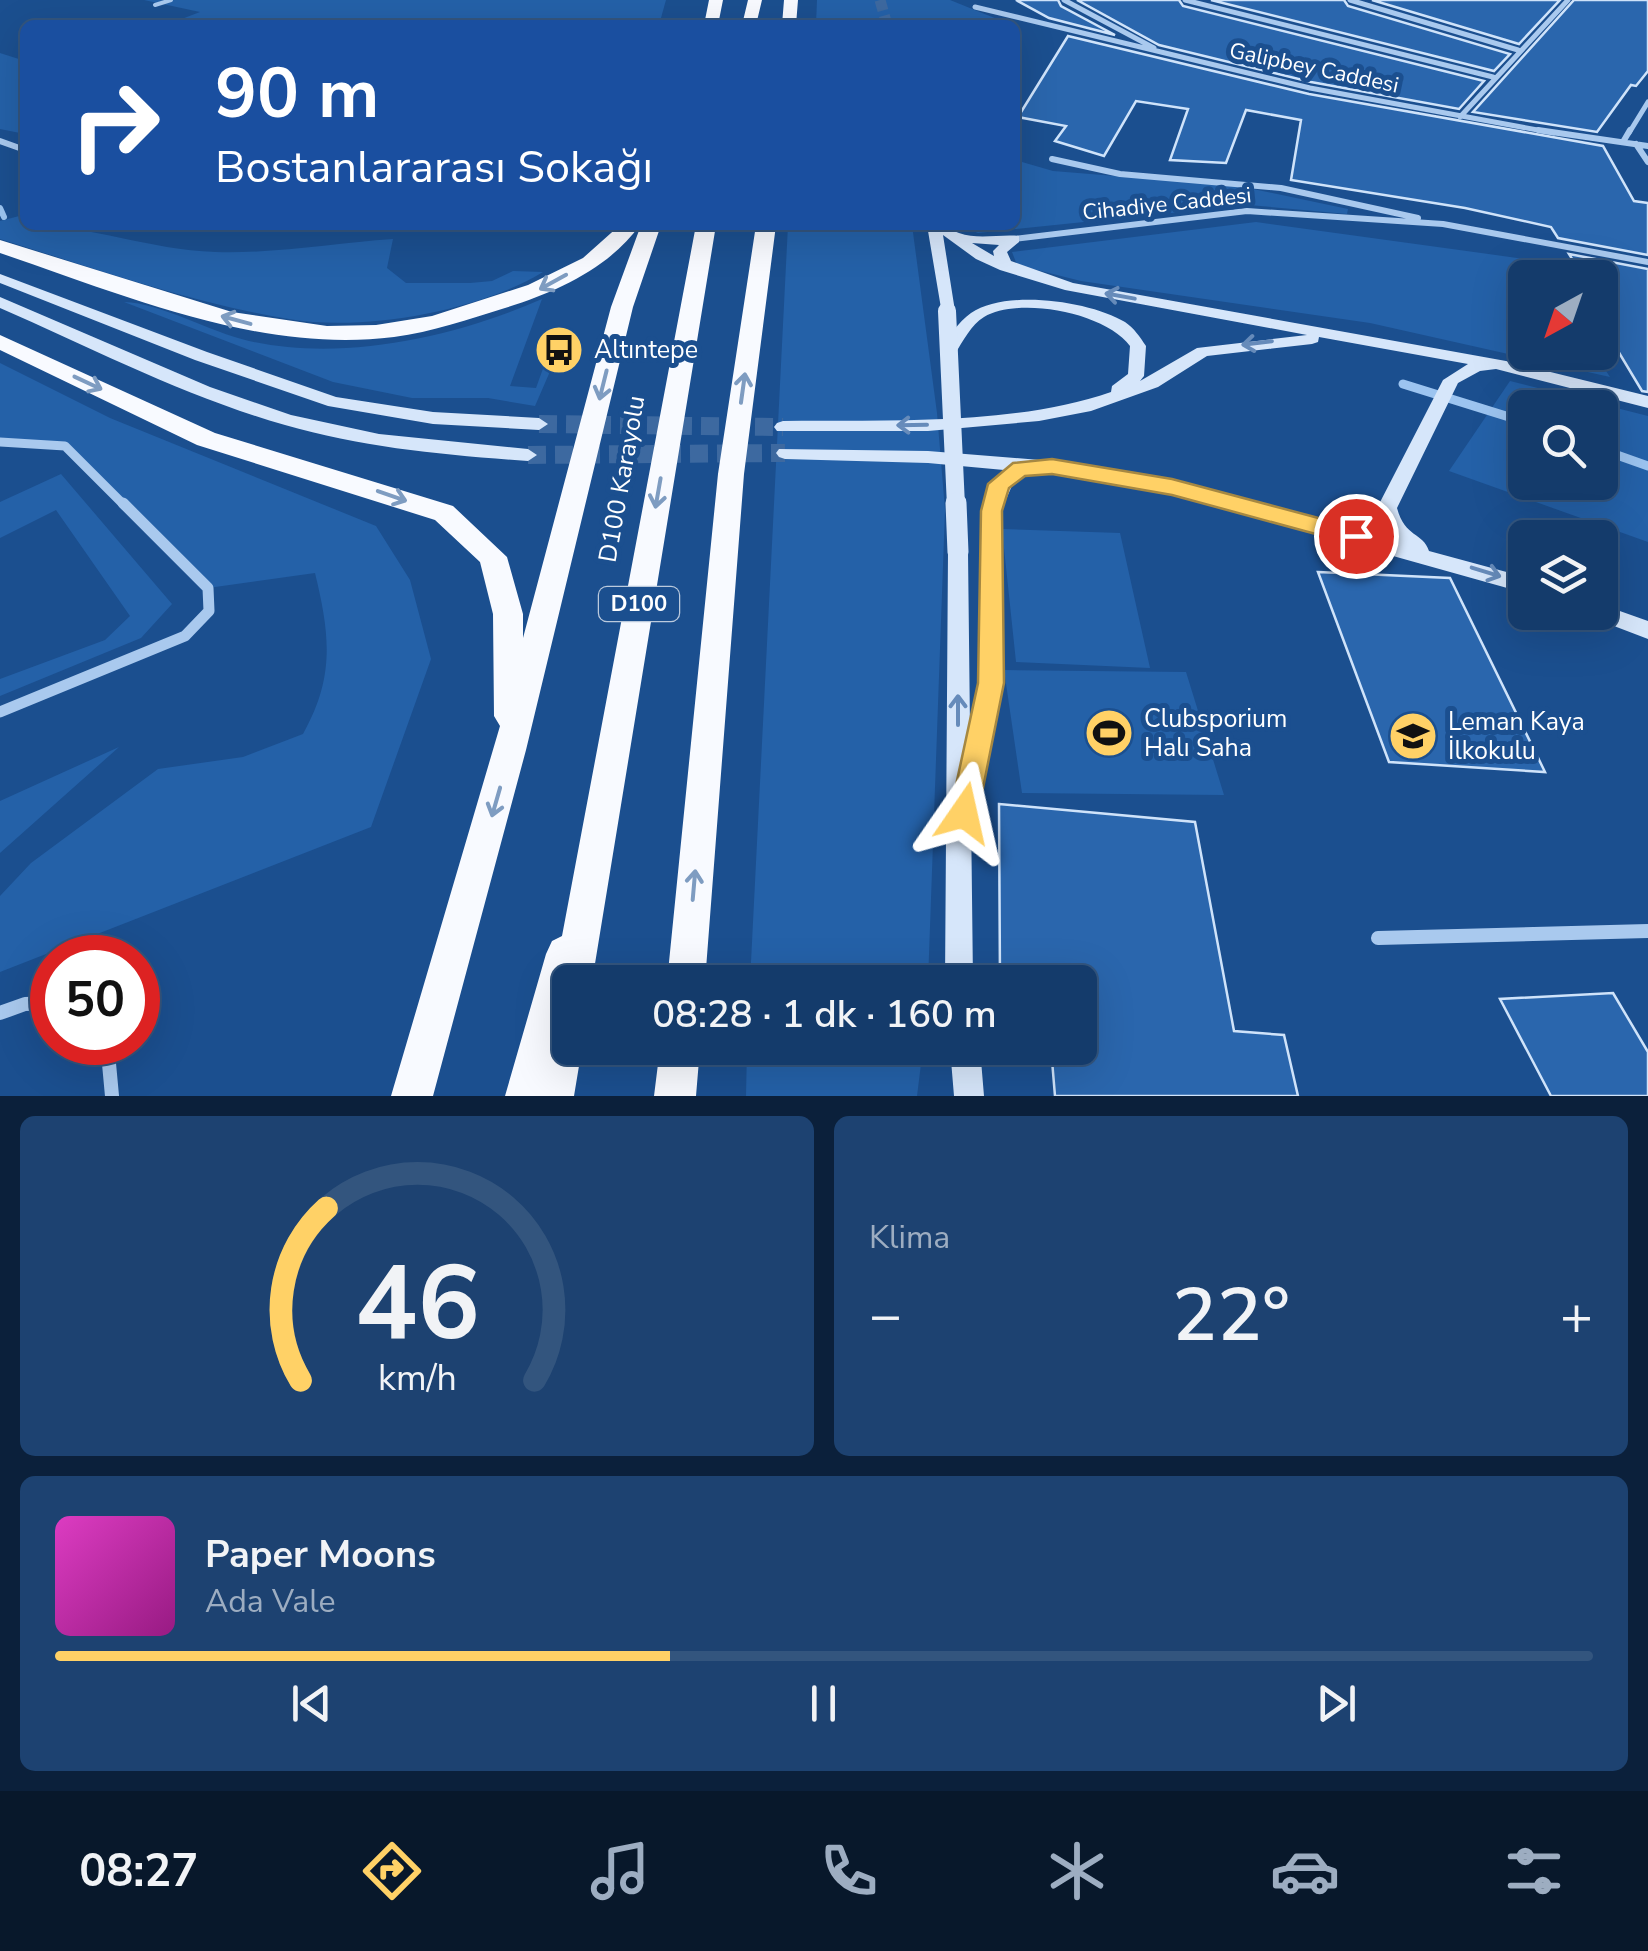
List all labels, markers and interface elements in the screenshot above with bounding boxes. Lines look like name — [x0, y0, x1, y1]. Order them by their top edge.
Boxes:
street label: Galipbey Caddesi — [1226, 35, 1402, 101]
text: 90 m — [215, 46, 379, 142]
icon: right — [50, 60, 180, 190]
text: Bostanlararası Sokağı — [215, 137, 653, 198]
street label: Cihadiye Caddesi — [1081, 180, 1253, 228]
north arrow — [1508, 260, 1618, 370]
map controls — [1508, 260, 1618, 630]
one-way arrow — [538, 273, 568, 292]
one-way arrow — [1104, 286, 1137, 305]
one-way arrow — [221, 310, 252, 329]
bus stop icon: Altıntepe — [533, 324, 585, 376]
place label: Altıntepe — [594, 333, 698, 367]
one-way arrow — [1241, 334, 1273, 353]
one-way arrow — [593, 368, 611, 400]
one-way arrow — [735, 372, 753, 405]
one-way arrow — [72, 375, 102, 394]
button: search — [1508, 390, 1618, 500]
street label: D100 Karayolu — [591, 393, 653, 565]
one-way arrow — [896, 416, 928, 435]
one-way arrow — [648, 476, 667, 509]
one-way arrow — [376, 488, 407, 506]
pin — [1314, 494, 1399, 579]
icon: arrive — [1329, 509, 1384, 564]
button: layers — [1508, 520, 1618, 630]
one-way arrow — [1470, 564, 1502, 582]
road number: D100 — [599, 587, 679, 621]
one-way arrow — [948, 695, 968, 728]
place label: Clubsporium Halı Saha — [1144, 702, 1288, 765]
place label: Leman Kaya İlkokulu — [1448, 705, 1585, 768]
sports icon: Clubsporium Halı Saha — [1083, 707, 1135, 759]
school or university icon: Leman Kaya İlkokulu — [1387, 710, 1439, 762]
position arrow — [912, 761, 1016, 865]
one-way arrow — [485, 785, 504, 817]
one-way arrow — [685, 870, 704, 902]
speed limit sign: 50 — [30, 935, 160, 1065]
text: 08:28 · 1 dk · 160 m — [652, 989, 997, 1040]
text: Klima — [869, 1216, 950, 1259]
text: 46 — [355, 1233, 479, 1375]
text: 22° — [1172, 1264, 1290, 1366]
text: − — [869, 1278, 902, 1353]
text: + — [1560, 1278, 1593, 1353]
text: km/h — [378, 1354, 456, 1403]
text: Paper Moons — [205, 1529, 436, 1580]
text: Ada Vale — [205, 1580, 336, 1623]
icon: previous — [284, 1676, 339, 1731]
icon: pause — [796, 1676, 851, 1731]
icon: next — [1309, 1676, 1364, 1731]
icon: directions — [357, 1836, 427, 1906]
icon: music — [585, 1836, 655, 1906]
icon: phone — [814, 1836, 884, 1906]
icon: climate — [1042, 1836, 1112, 1906]
icon: car — [1270, 1836, 1340, 1906]
icon: filters — [1499, 1836, 1569, 1906]
text: 08:27 — [79, 1841, 198, 1902]

